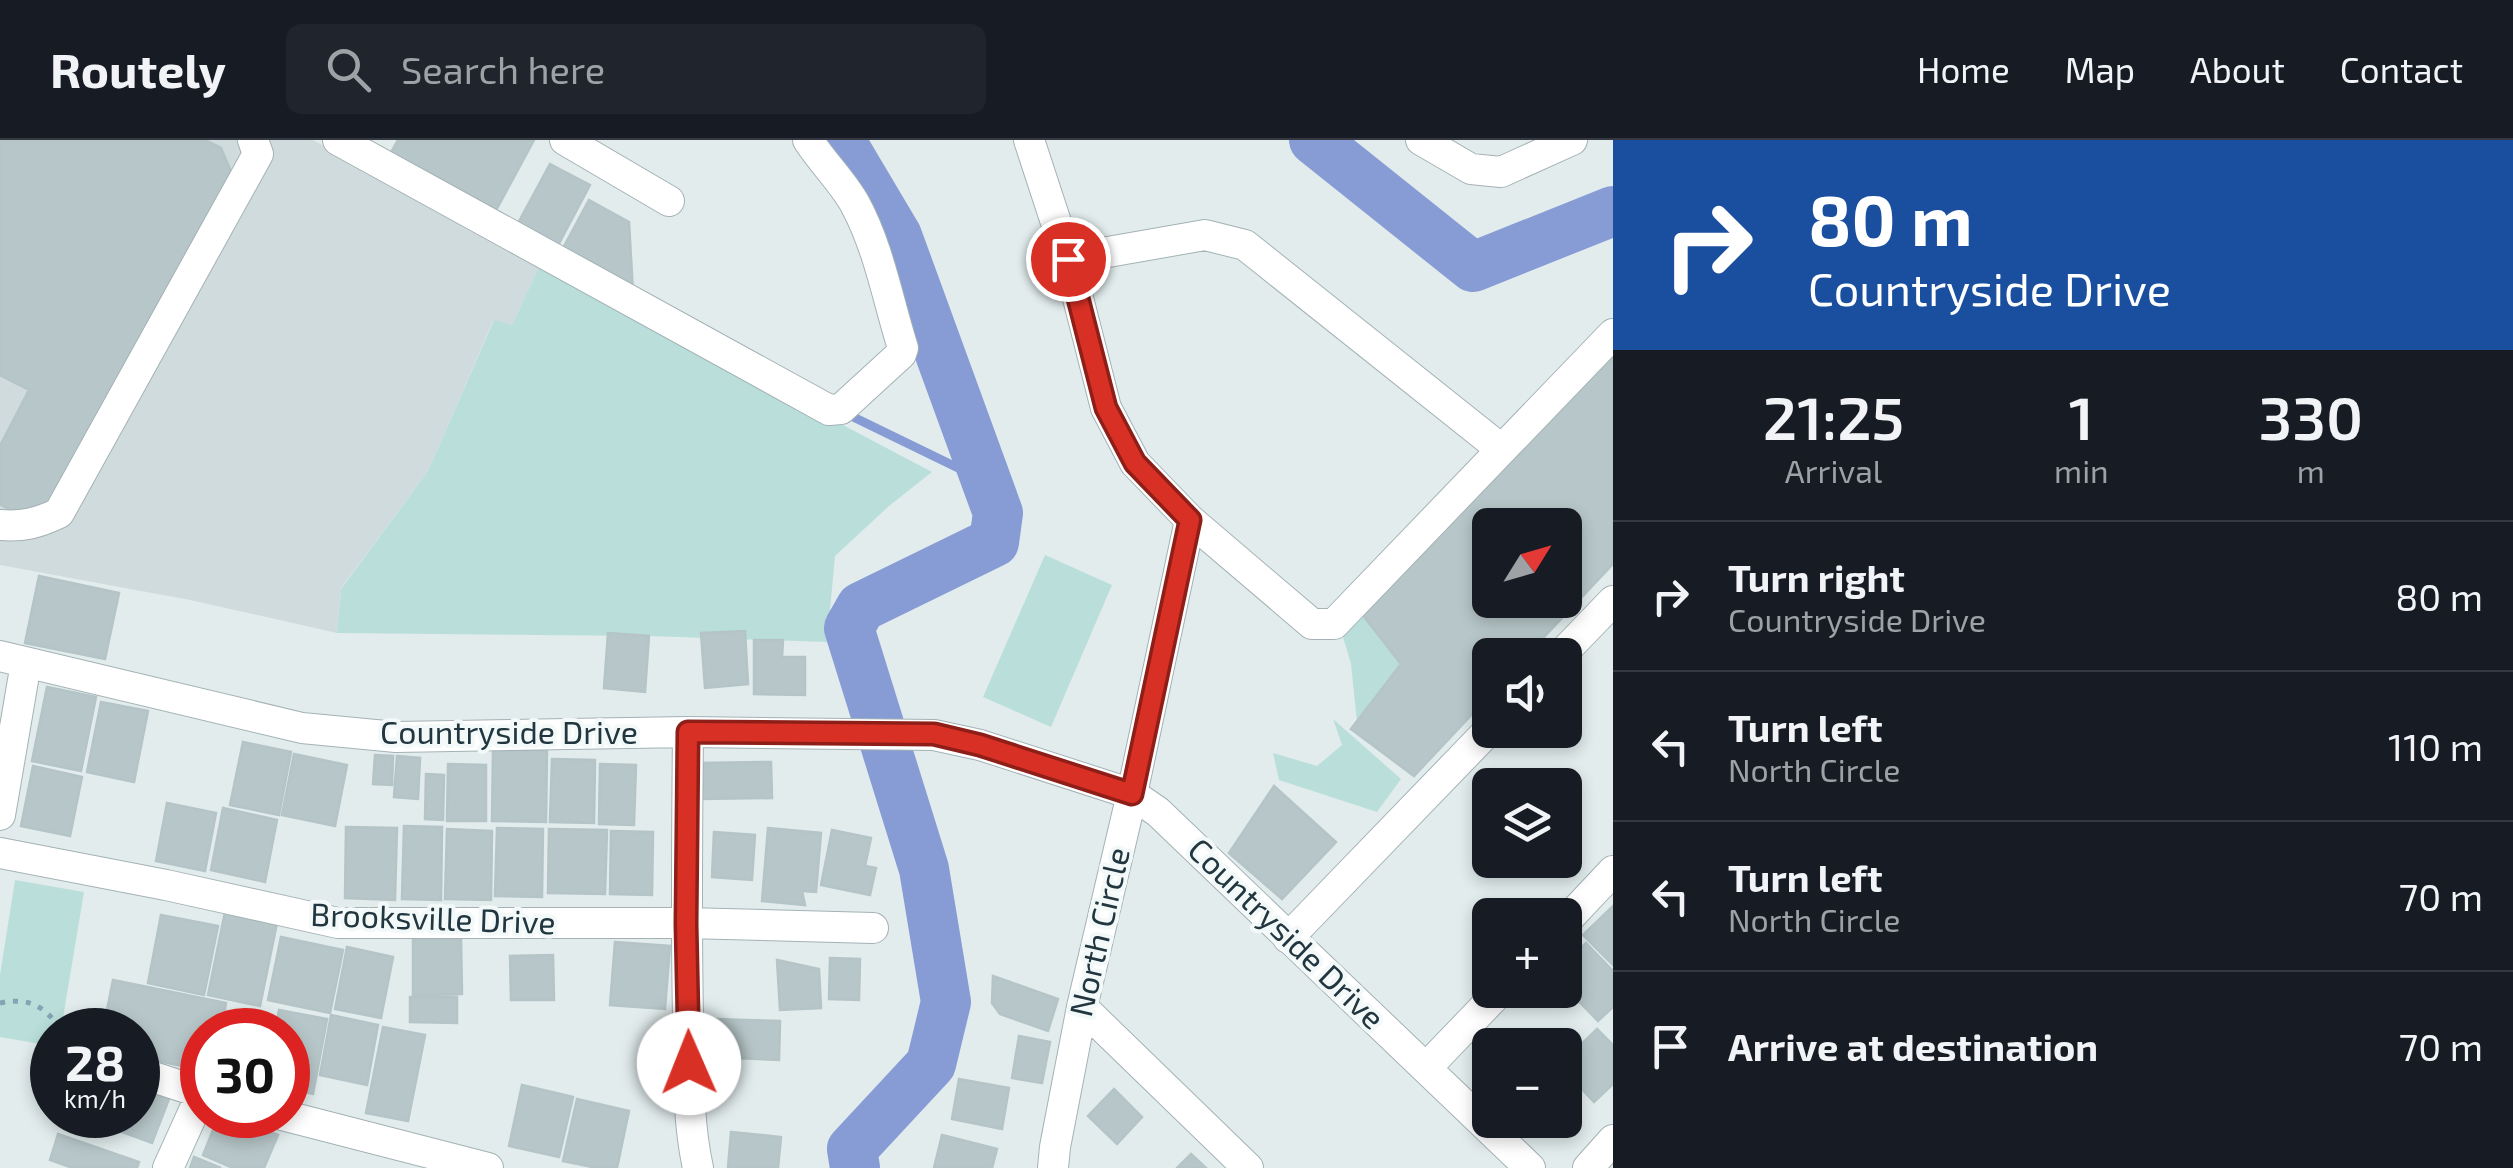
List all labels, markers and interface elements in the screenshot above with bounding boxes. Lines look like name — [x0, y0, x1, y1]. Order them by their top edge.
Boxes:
search box — [286, 24, 986, 114]
text: Routely — [50, 40, 226, 98]
icon: search — [321, 42, 376, 97]
text: Search here — [401, 46, 605, 92]
text: Home — [1917, 48, 2010, 90]
text: Map — [2065, 48, 2135, 90]
text: About — [2190, 48, 2285, 90]
text: Contact — [2340, 48, 2463, 90]
text: 80 m — [1808, 176, 1973, 260]
icon: right — [1643, 180, 1773, 310]
pin — [1026, 217, 1111, 302]
icon: arrive — [1041, 232, 1096, 287]
text: Countryside Drive — [1808, 261, 2171, 315]
text: 21:25 — [1763, 380, 1904, 452]
text: 1 — [2069, 380, 2094, 452]
text: 330 — [2259, 380, 2363, 452]
text: Arrival — [1785, 451, 1882, 489]
text: min — [2054, 451, 2109, 489]
text: m — [2297, 451, 2325, 489]
north arrow — [1472, 508, 1582, 618]
map controls — [1472, 508, 1582, 1138]
text: Turn right — [1728, 554, 1905, 600]
icon: right — [1643, 569, 1698, 624]
text: 80 m — [2395, 573, 2483, 619]
text: Countryside Drive — [1728, 600, 1986, 638]
button: sound — [1472, 638, 1582, 748]
text: Turn left — [1728, 704, 1883, 750]
street label: Countryside Drive — [380, 712, 638, 750]
icon: left — [1643, 719, 1698, 774]
text: 110 m — [2388, 723, 2483, 769]
text: North Circle — [1728, 750, 1900, 788]
button: layers — [1472, 768, 1582, 878]
street label: Countryside Drive — [1181, 829, 1393, 1036]
street label: North Circle — [1060, 843, 1136, 1020]
text: Turn left — [1728, 854, 1883, 900]
icon: left — [1643, 869, 1698, 924]
text: 70 m — [2399, 873, 2483, 919]
street label: Brooksville Drive — [310, 894, 556, 940]
button: + — [1472, 898, 1582, 1008]
text: North Circle — [1728, 900, 1900, 938]
speed limit sign: 30 — [180, 1008, 310, 1138]
position arrow — [637, 1011, 741, 1115]
icon: arrive — [1643, 1019, 1698, 1074]
text: Arrive at destination — [1728, 1023, 2098, 1069]
text: 70 m — [2399, 1023, 2483, 1069]
button: − — [1472, 1028, 1582, 1138]
text: 28 — [65, 1031, 125, 1091]
text: km/h — [64, 1083, 126, 1113]

